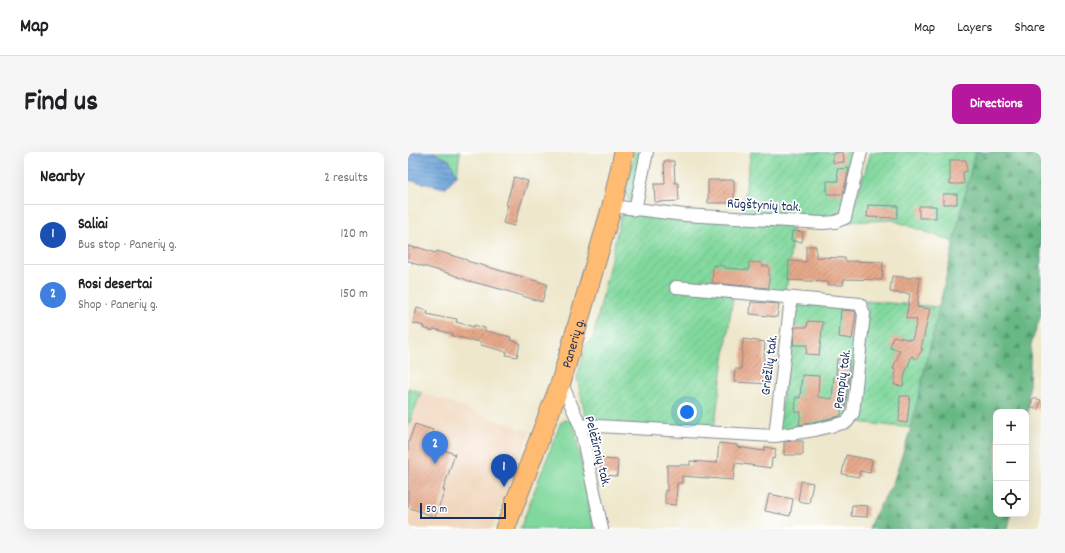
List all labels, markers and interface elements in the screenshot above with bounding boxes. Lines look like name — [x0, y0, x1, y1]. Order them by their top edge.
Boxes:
text: Map — [20, 14, 49, 41]
text: Map — [914, 18, 935, 38]
text: Layers — [957, 18, 992, 38]
text: Share — [1014, 18, 1045, 38]
text: Find us — [24, 84, 98, 124]
button: Directions — [952, 84, 1041, 124]
text: Nearby — [40, 166, 84, 190]
text: 2 results — [324, 169, 368, 188]
street label: Rūgštynių tak. — [726, 194, 801, 218]
text: Saliai — [78, 214, 108, 236]
text: 1 — [52, 225, 54, 244]
text: 120 m — [340, 225, 368, 244]
text: Bus stop · Panerių g. — [78, 236, 177, 255]
text: Rosi desertai — [78, 274, 152, 296]
text: 2 — [50, 285, 56, 304]
text: 150 m — [340, 285, 368, 304]
text: Shop · Panerių g. — [78, 296, 158, 315]
street label: Panerių g. — [558, 316, 591, 371]
street label: Griežlių tak. — [756, 334, 784, 397]
street label: Pempių tak. — [829, 348, 857, 410]
your location — [677, 402, 697, 422]
map controls — [993, 409, 1029, 517]
button: + — [993, 409, 1029, 445]
street label: Pelėžirnių tak. — [579, 414, 616, 489]
pin: 2 — [422, 431, 448, 464]
button: − — [993, 445, 1029, 481]
pin: 1 — [491, 454, 517, 487]
button: locate — [993, 481, 1029, 517]
scale bar — [420, 501, 506, 520]
text: 50 m — [426, 502, 447, 518]

